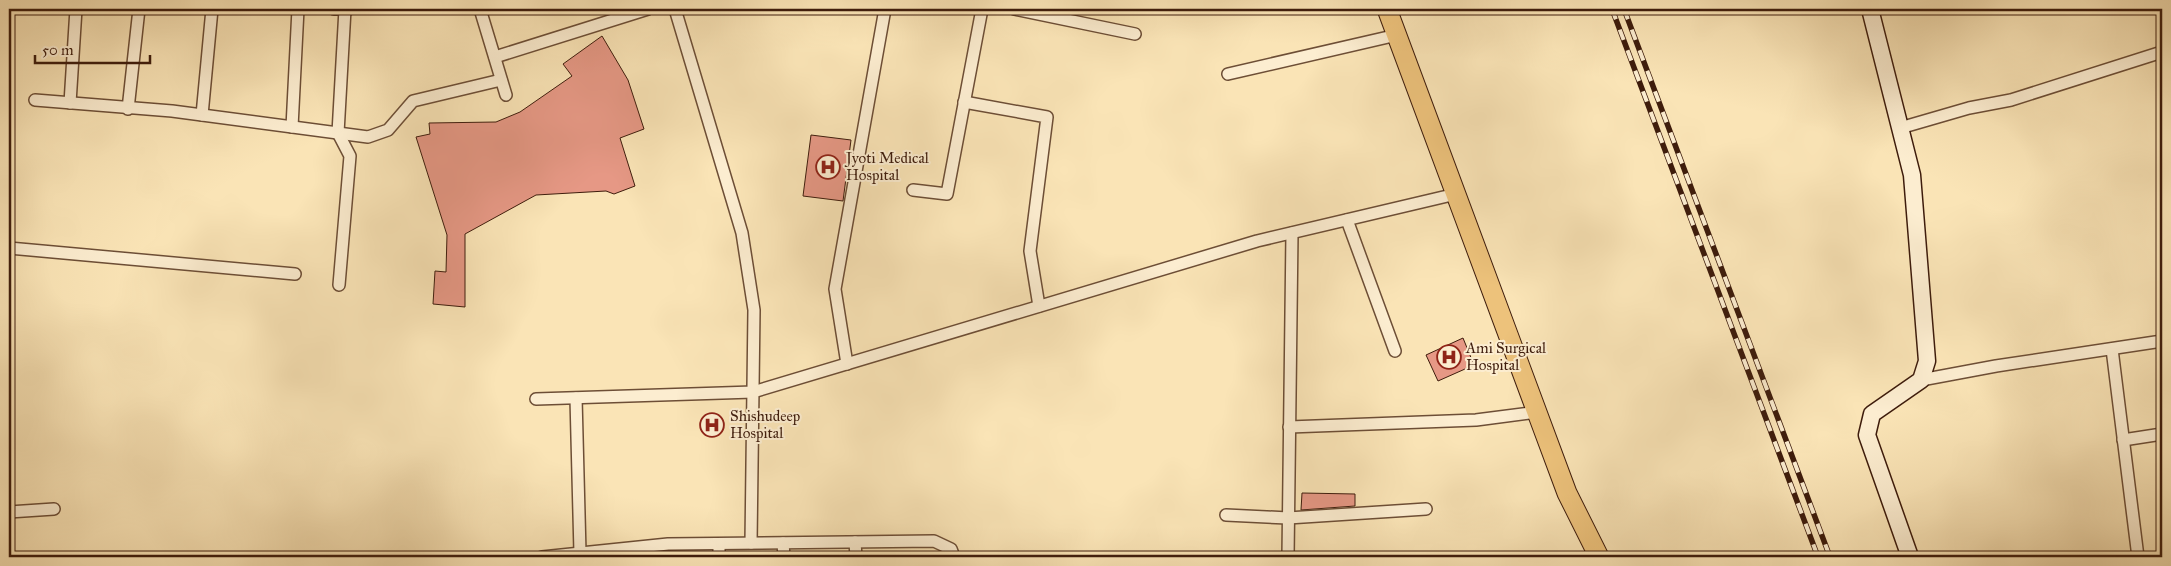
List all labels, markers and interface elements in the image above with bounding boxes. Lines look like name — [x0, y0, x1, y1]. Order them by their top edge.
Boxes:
scale bar — [35, 32, 150, 64]
text: 50 m — [42, 41, 74, 59]
place label: Jyoti Medical Hospital — [844, 149, 930, 184]
hospital icon: Jyoti Medical Hospital — [815, 154, 841, 180]
place label: Ami Surgical Hospital — [1465, 339, 1547, 374]
hospital icon: Ami Surgical Hospital — [1436, 344, 1462, 370]
place label: Shishudeep Hospital — [730, 407, 800, 442]
hospital icon: Shishudeep Hospital — [699, 412, 725, 438]

